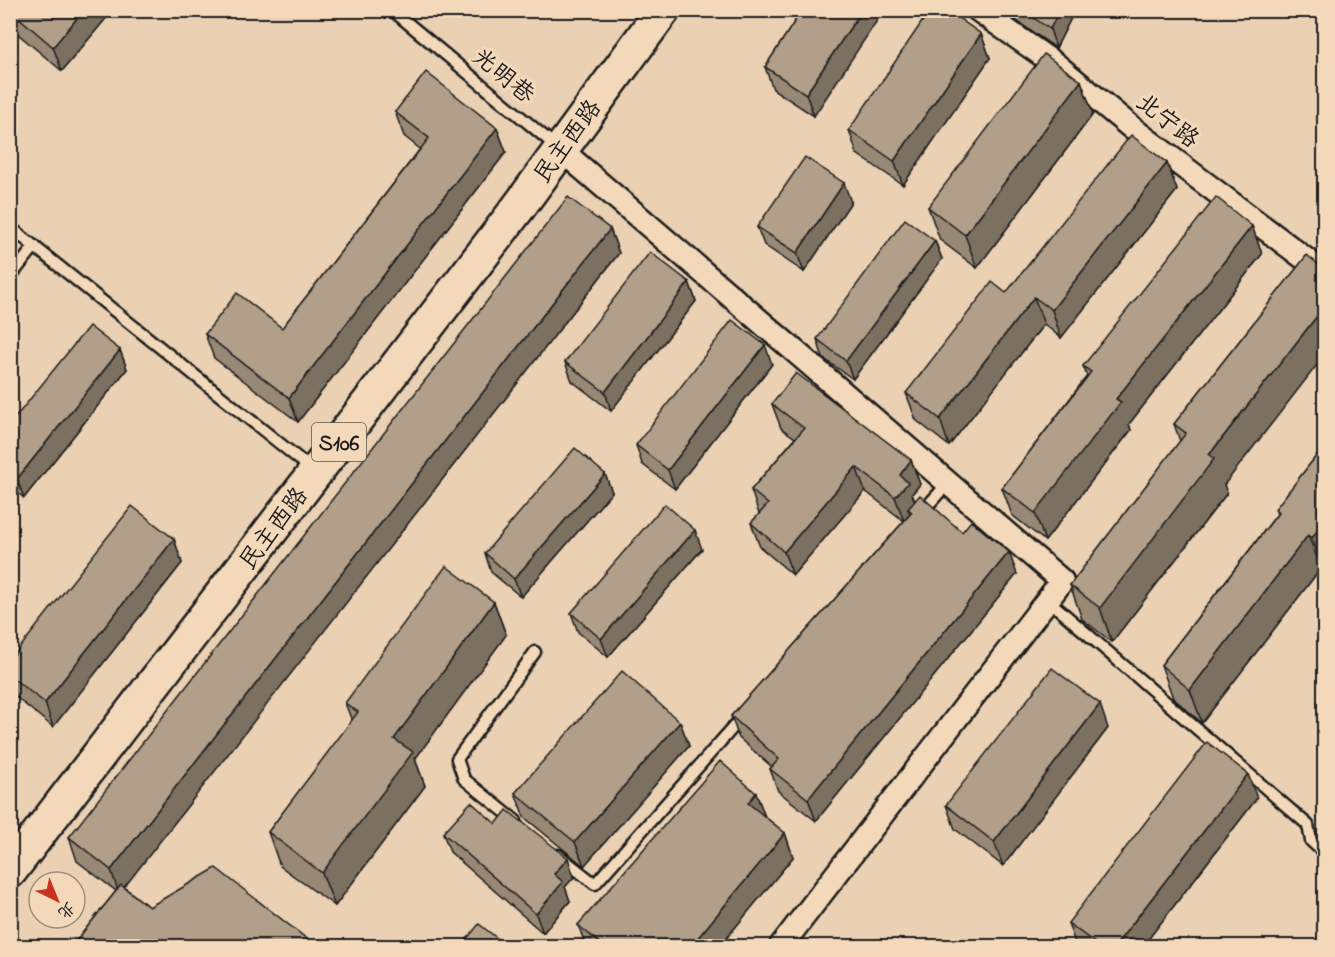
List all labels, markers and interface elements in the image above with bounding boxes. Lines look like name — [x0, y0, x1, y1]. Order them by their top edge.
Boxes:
street label: 光明巷 — [463, 41, 541, 113]
street label: 北宁路 — [1127, 86, 1206, 158]
street label: 民主西路 — [527, 93, 611, 192]
road number: S106 — [312, 423, 366, 461]
street label: 民主西路 — [232, 481, 318, 578]
north arrow — [27, 870, 87, 930]
text: 北 — [52, 895, 80, 924]

